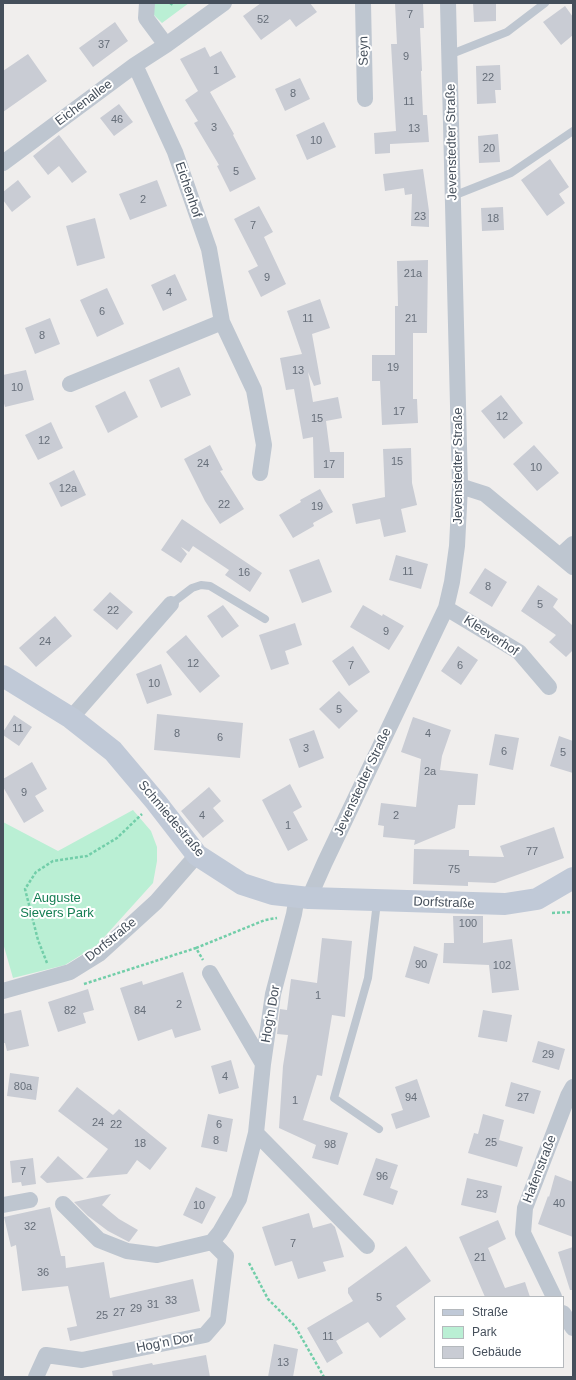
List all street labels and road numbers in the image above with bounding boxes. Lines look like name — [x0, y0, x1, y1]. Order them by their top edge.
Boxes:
street label: Seyn — [356, 36, 372, 66]
street label: Eichenallee — [52, 77, 116, 129]
street label: Jevenstedter Straße — [443, 83, 461, 201]
street label: Eichenhof — [171, 160, 205, 220]
street label: Jevenstedter Straße — [450, 407, 466, 525]
street label: Kleeverhof — [461, 613, 521, 659]
street label: Jevenstedter Straße — [331, 726, 395, 838]
street label: Schmiedestraße — [135, 778, 207, 860]
street label: Dorfstraße — [413, 894, 475, 912]
street label: Dorfstraße — [82, 915, 140, 965]
street label: Hog'n Dor — [258, 984, 284, 1044]
street label: Hafenstraße — [520, 1133, 560, 1205]
street label: Hog'n Dor — [135, 1330, 195, 1356]

